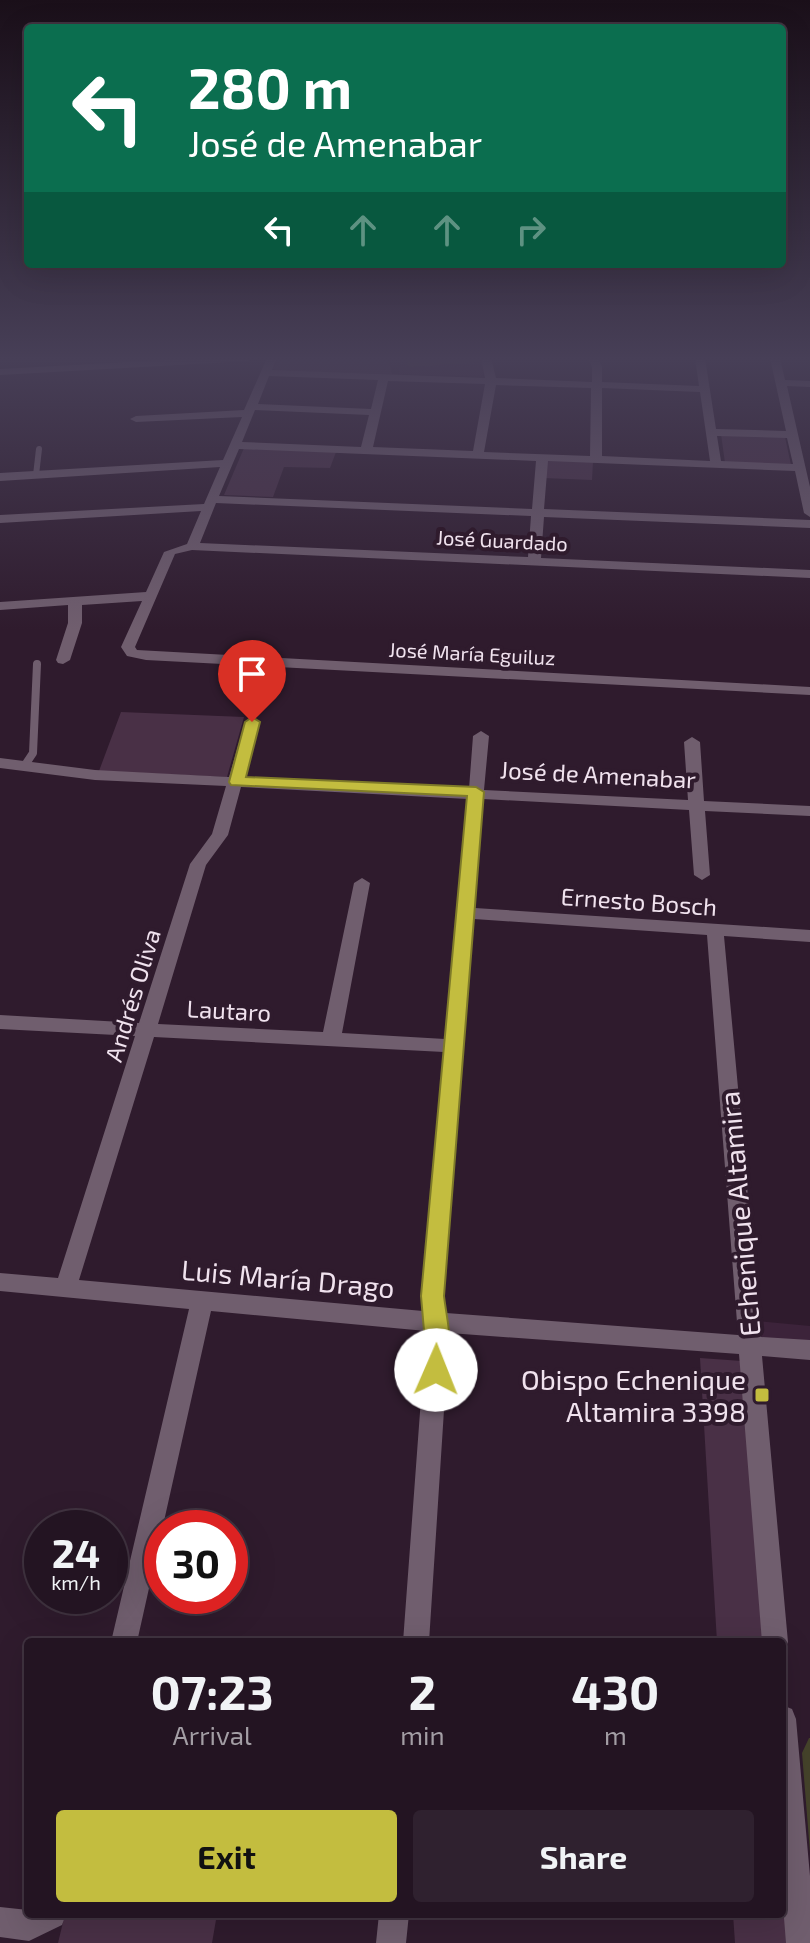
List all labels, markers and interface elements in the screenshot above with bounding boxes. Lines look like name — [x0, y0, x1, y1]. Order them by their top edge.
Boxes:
text: 280 m — [188, 53, 352, 120]
icon: left — [56, 56, 160, 160]
text: José de Amenabar — [188, 121, 482, 164]
icon: left — [257, 208, 301, 252]
icon: ahead — [341, 208, 385, 252]
icon: ahead — [425, 208, 469, 252]
icon: right — [509, 208, 553, 252]
street label: José Guardado — [436, 525, 568, 555]
street label: José María Eguiluz — [388, 637, 556, 669]
pin — [218, 640, 286, 722]
icon: arrive — [230, 652, 274, 696]
street label: José de Amenabar — [499, 754, 697, 794]
street label: Ernesto Bosch — [560, 881, 718, 921]
street label: Andrés Oliva — [98, 925, 166, 1065]
street label: Lautaro — [186, 993, 272, 1027]
street label: Echenique Altamira — [711, 1090, 767, 1338]
street label: Luis María Drago — [180, 1252, 396, 1304]
position arrow — [394, 1328, 478, 1412]
place label: Obispo Echenique Altamira 3398 — [521, 1362, 746, 1428]
marker: Obispo Echenique Altamira 3398 — [753, 1386, 771, 1404]
speed limit sign: 30 — [144, 1510, 248, 1614]
text: 24 — [52, 1528, 100, 1576]
text: km/h — [51, 1570, 101, 1594]
text: 07:23 — [151, 1662, 274, 1720]
text: 2 — [409, 1662, 436, 1720]
text: 430 — [571, 1662, 659, 1720]
text: Arrival — [173, 1719, 252, 1750]
text: min — [400, 1719, 445, 1750]
text: m — [604, 1719, 627, 1750]
button: Exit — [56, 1810, 397, 1902]
button: Share — [413, 1810, 754, 1902]

